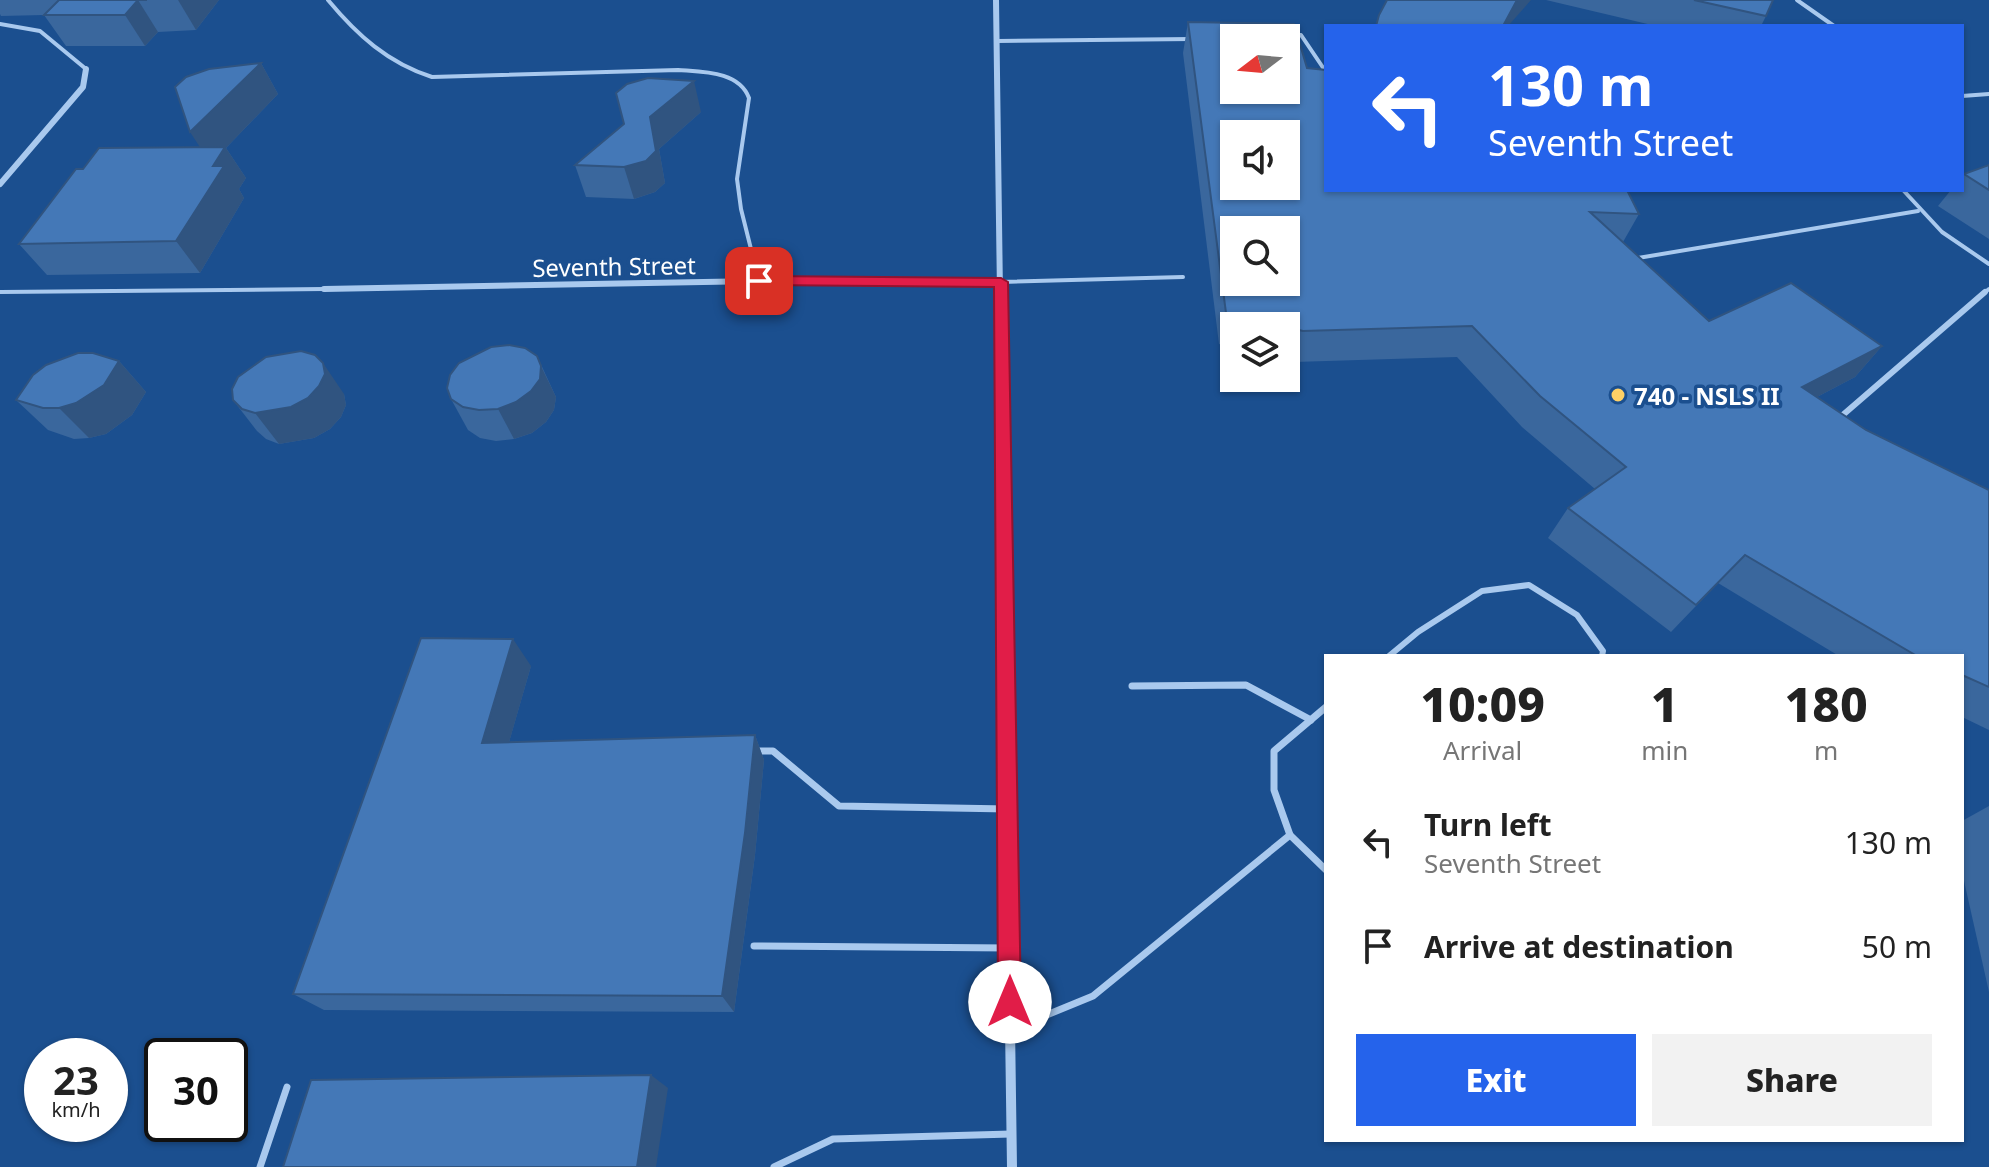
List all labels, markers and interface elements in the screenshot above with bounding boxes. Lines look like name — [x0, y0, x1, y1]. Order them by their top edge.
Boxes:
north arrow — [1220, 24, 1300, 104]
map controls — [1220, 24, 1300, 392]
text: 130 m — [1488, 46, 1653, 122]
icon: left — [1356, 56, 1460, 160]
text: Seventh Street — [1488, 118, 1733, 167]
button: sound — [1220, 120, 1300, 200]
button: search — [1220, 216, 1300, 296]
pin — [725, 247, 793, 315]
street label: Seventh Street — [532, 248, 696, 284]
icon: arrive — [737, 259, 781, 303]
button: layers — [1220, 312, 1300, 392]
place label: 740 - NSLS II — [1634, 379, 1780, 412]
marker: 740 - NSLS II — [1609, 386, 1627, 404]
text: 10:09 — [1420, 671, 1545, 736]
text: 1 — [1651, 671, 1679, 736]
text: 180 — [1785, 671, 1868, 736]
text: Arrival — [1443, 732, 1522, 768]
text: min — [1641, 732, 1688, 768]
text: m — [1814, 732, 1838, 768]
text: Turn left — [1424, 804, 1552, 845]
icon: left — [1356, 820, 1400, 864]
text: 130 m — [1845, 822, 1932, 863]
text: Seventh Street — [1424, 845, 1601, 881]
icon: arrive — [1356, 924, 1400, 968]
text: Arrive at destination — [1424, 926, 1734, 967]
text: 50 m — [1862, 926, 1932, 967]
position arrow — [968, 960, 1052, 1044]
button: Exit — [1356, 1034, 1636, 1126]
button: Share — [1652, 1034, 1932, 1126]
speed limit sign: 30 — [144, 1038, 248, 1142]
text: 23 — [53, 1052, 99, 1107]
text: km/h — [51, 1096, 101, 1123]

